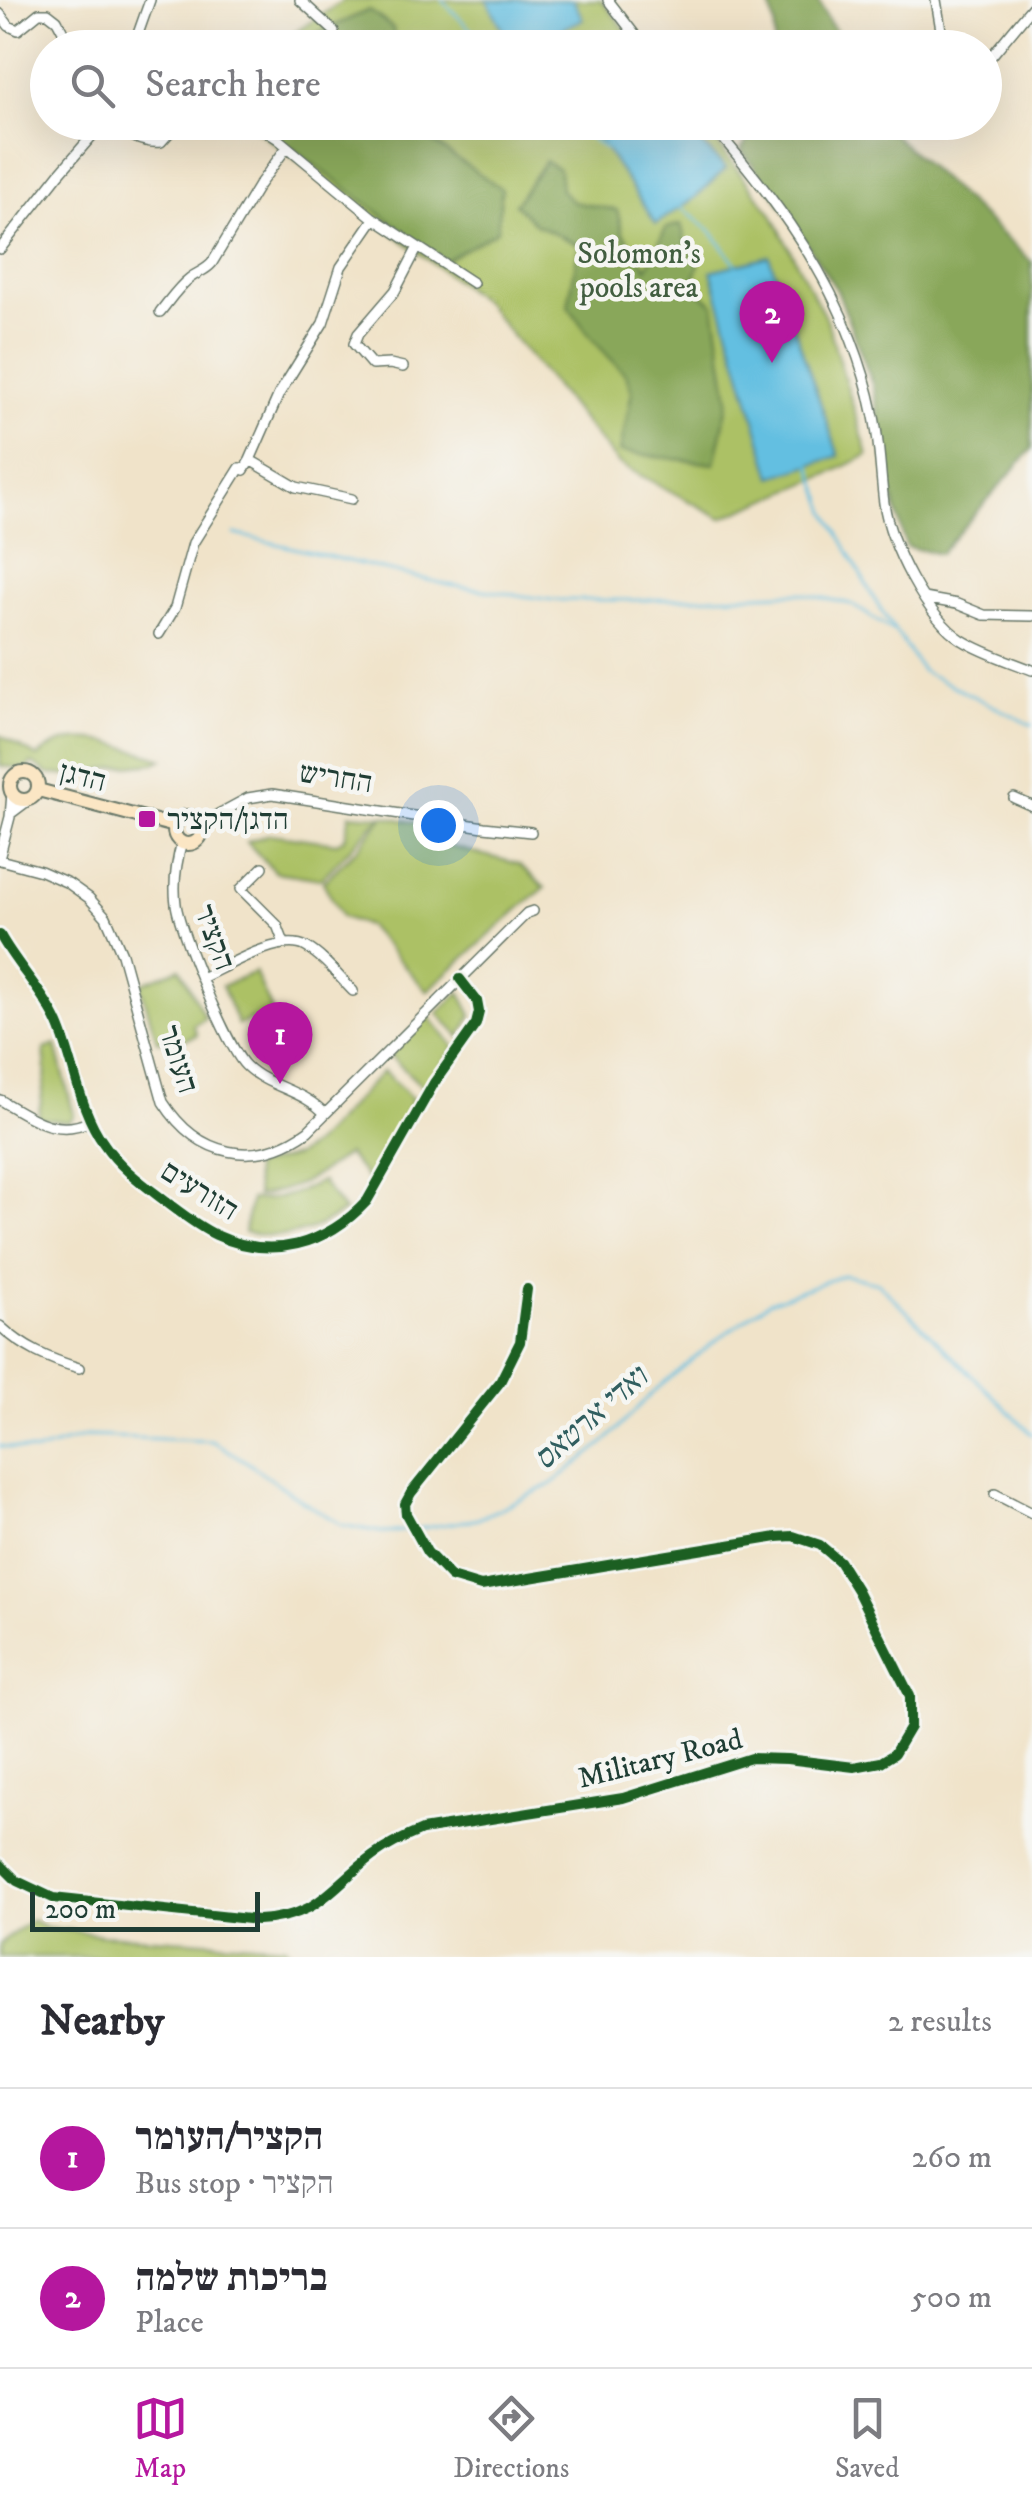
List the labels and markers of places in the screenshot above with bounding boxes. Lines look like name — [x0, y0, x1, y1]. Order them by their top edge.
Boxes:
pin: 2 — [740, 280, 804, 363]
place label: הדגן/הקציר — [167, 802, 289, 839]
marker: הדגן/הקציר — [136, 808, 158, 830]
pin: 1 — [248, 1002, 312, 1084]

